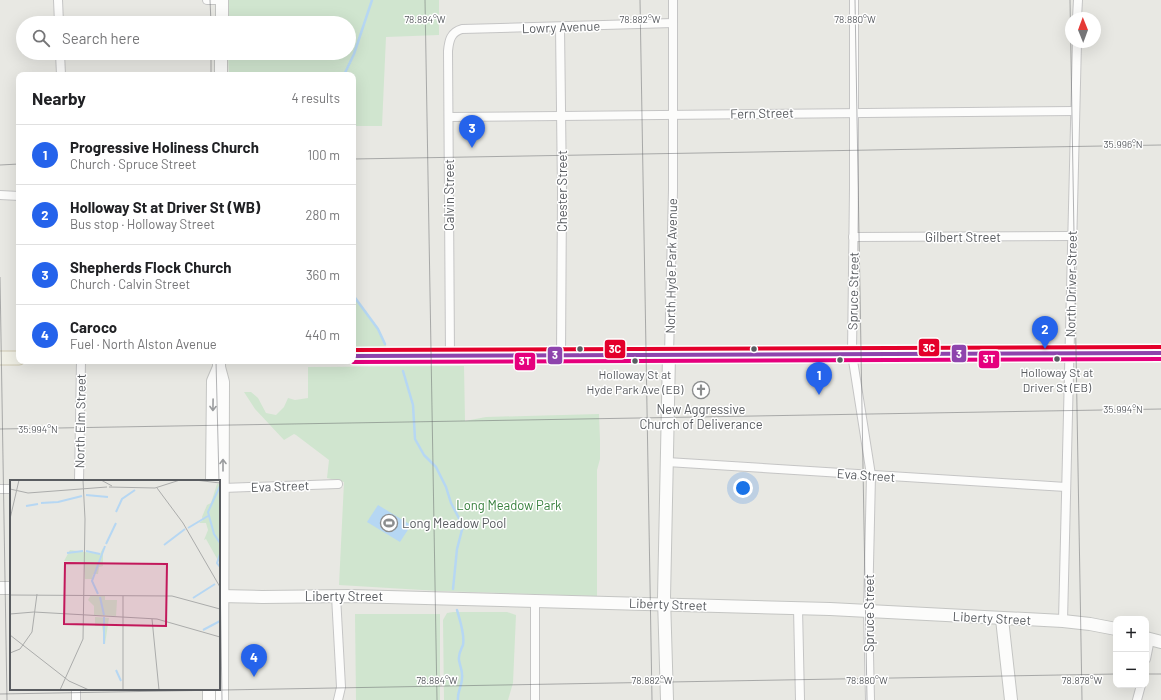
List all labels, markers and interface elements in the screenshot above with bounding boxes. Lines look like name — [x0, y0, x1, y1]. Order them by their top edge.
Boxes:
north arrow — [1065, 12, 1101, 48]
text: 78.884°W — [404, 13, 446, 25]
text: 78.882°W — [619, 13, 661, 25]
text: 78.880°W — [834, 13, 876, 25]
search box — [16, 16, 356, 60]
street label: Lowry Avenue — [521, 18, 601, 36]
icon: search — [30, 27, 52, 49]
text: Search here — [62, 29, 140, 47]
text: Nearby — [32, 88, 86, 108]
text: 4 results — [292, 90, 340, 106]
street label: Fern Street — [730, 104, 794, 122]
pin: 3 — [459, 115, 485, 148]
text: Progressive Holiness Church — [70, 138, 259, 156]
text: 35.996°N — [1103, 138, 1143, 150]
text: 1 — [43, 147, 47, 163]
text: 100 m — [307, 147, 340, 163]
street label: Chester Street — [554, 150, 570, 232]
text: Church · Spruce Street — [70, 156, 196, 172]
street label: Calvin Street — [441, 159, 457, 231]
text: Holloway St at Driver St (WB) — [70, 198, 260, 216]
street label: North Hyde Park Avenue — [662, 198, 680, 334]
text: 2 — [41, 207, 49, 223]
text: 280 m — [306, 207, 340, 223]
text: Bus stop · Holloway Street — [70, 216, 215, 232]
street label: Gilbert Street — [925, 229, 1001, 245]
street label: North Driver Street — [1062, 230, 1080, 338]
street label: Spruce Street — [844, 252, 862, 330]
text: Shepherds Flock Church — [70, 258, 231, 276]
text: 3 — [41, 267, 49, 283]
text: 360 m — [306, 267, 340, 283]
text: Church · Calvin Street — [70, 276, 190, 292]
pin: 2 — [1032, 316, 1058, 349]
text: Caroco — [70, 318, 117, 336]
text: 4 — [41, 327, 49, 343]
text: 440 m — [305, 327, 340, 343]
text: Fuel · North Alston Avenue — [70, 336, 217, 352]
line badge: 3C — [918, 338, 940, 357]
line badge: 3C — [604, 339, 626, 359]
text: 3C — [923, 341, 936, 354]
text: 3C — [609, 342, 622, 355]
unlabelled marker — [575, 344, 585, 354]
unlabelled marker — [749, 344, 759, 354]
line badge: 3 — [951, 344, 967, 363]
line badge: 3 — [547, 346, 563, 365]
text: 3 — [956, 347, 962, 360]
text: 3 — [552, 348, 558, 361]
line badge: 3T — [978, 350, 1000, 369]
line badge: 3T — [514, 352, 536, 371]
text: 3T — [983, 352, 996, 365]
text: 3T — [519, 354, 532, 367]
marker: Holloway St at Driver St (EB) — [1052, 354, 1062, 364]
unlabelled marker — [835, 355, 845, 365]
marker: Holloway St at Hyde Park Ave (EB) — [630, 356, 640, 366]
pin: 1 — [806, 362, 832, 395]
place label: Holloway St at Driver St (EB) — [1021, 365, 1093, 394]
place label: Holloway St at Hyde Park Ave (EB) — [587, 367, 684, 396]
street label: North Elm Street — [71, 373, 89, 469]
church icon: New Aggressive Church of Deliverance — [691, 380, 711, 400]
one-way arrow — [209, 398, 217, 411]
place label: New Aggressive Church of Deliverance — [639, 401, 763, 432]
text: 35.994°N — [1103, 403, 1143, 415]
text: 35.994°N — [18, 423, 58, 435]
one-way arrow — [219, 459, 227, 472]
street label: Eva Street — [836, 465, 896, 485]
street label: Eva Street — [250, 477, 310, 495]
your location — [733, 478, 753, 498]
inset map — [10, 480, 220, 690]
park label: Long Meadow Park — [456, 497, 562, 513]
sports icon: Long Meadow Pool — [379, 513, 399, 533]
place label: Long Meadow Pool — [402, 515, 506, 531]
street label: Spruce Street — [861, 574, 877, 652]
street label: Liberty Street — [305, 588, 383, 604]
street label: Liberty Street — [629, 595, 707, 613]
street label: Liberty Street — [952, 608, 1032, 628]
map controls — [1113, 616, 1149, 688]
button: + — [1113, 616, 1149, 652]
pin: 4 — [241, 644, 267, 677]
button: − — [1113, 652, 1149, 688]
text: 78.884°W — [416, 674, 458, 686]
text: 78.882°W — [631, 674, 673, 686]
text: 78.880°W — [846, 674, 888, 686]
text: 78.878°W — [1062, 674, 1102, 686]

